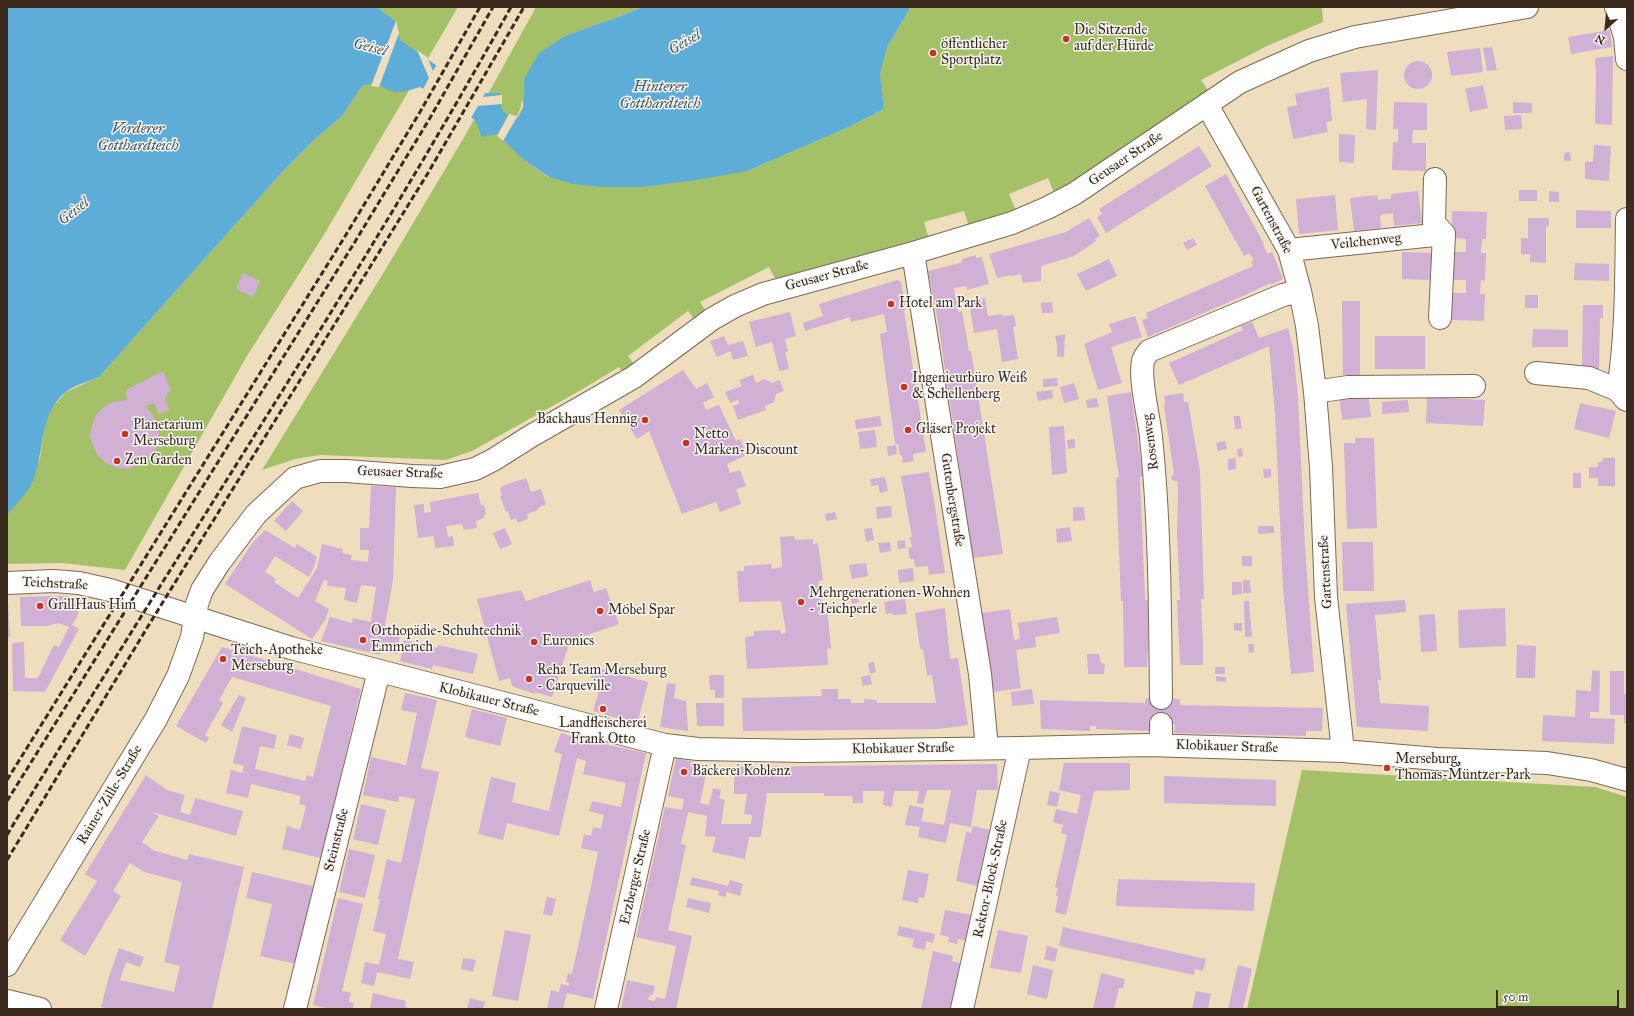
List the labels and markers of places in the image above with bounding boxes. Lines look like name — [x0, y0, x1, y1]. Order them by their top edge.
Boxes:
place label: Die Sitzende auf der Hürde — [1074, 23, 1154, 56]
marker: Die Sitzende auf der Hürde — [1061, 34, 1071, 44]
place label: öffentlicher Sportplatz — [941, 37, 1007, 70]
marker: öffentlicher Sportplatz — [928, 48, 938, 58]
place label: Hotel am Park — [899, 296, 982, 312]
marker: Hotel am Park — [886, 299, 896, 309]
place label: Ingenieurbüro Weiß & Schellenberg — [912, 371, 1027, 404]
marker: Ingenieurbüro Weiß & Schellenberg — [899, 382, 909, 392]
place label: Backhaus Hennig — [537, 412, 637, 428]
marker: Backhaus Hennig — [640, 415, 650, 425]
place label: Planetarium Merseburg — [133, 418, 203, 450]
place label: Gläser Projekt — [916, 422, 996, 438]
marker: Gläser Projekt — [903, 425, 913, 435]
place label: Netto Marken-Discount — [694, 427, 798, 460]
marker: Planetarium Merseburg — [120, 429, 130, 439]
marker: Netto Marken-Discount — [681, 438, 691, 448]
place label: Zen Garden — [125, 453, 192, 469]
marker: Zen Garden — [112, 456, 122, 466]
place label: Mehrgenerationen-Wohnen - Teichperle — [809, 586, 970, 618]
marker: Mehrgenerationen-Wohnen - Teichperle — [796, 597, 806, 607]
place label: GrillHaus Him — [48, 598, 136, 614]
marker: GrillHaus Him — [35, 601, 45, 611]
place label: Möbel Spar — [608, 603, 675, 619]
marker: Möbel Spar — [595, 606, 605, 616]
place label: Orthopädie-Schuhtechnik Emmerich — [371, 624, 521, 656]
place label: Euronics — [542, 634, 594, 650]
marker: Orthopädie-Schuhtechnik Emmerich — [358, 635, 368, 645]
marker: Euronics — [529, 637, 539, 647]
place label: Teich-Apotheke Merseburg — [231, 643, 323, 676]
marker: Teich-Apotheke Merseburg — [218, 654, 228, 664]
place label: Reha Team Merseburg - Carqueville — [537, 663, 667, 696]
marker: Reha Team Merseburg - Carqueville — [524, 674, 534, 684]
marker: Landfleischerei Frank Otto — [598, 704, 608, 714]
place label: Landfleischerei Frank Otto — [559, 716, 647, 748]
place label: Merseburg, Thomas-Müntzer-Park — [1395, 752, 1531, 784]
marker: Merseburg, Thomas-Müntzer-Park — [1382, 763, 1392, 773]
place label: Bäckerei Koblenz — [692, 764, 790, 780]
marker: Bäckerei Koblenz — [679, 767, 689, 777]

